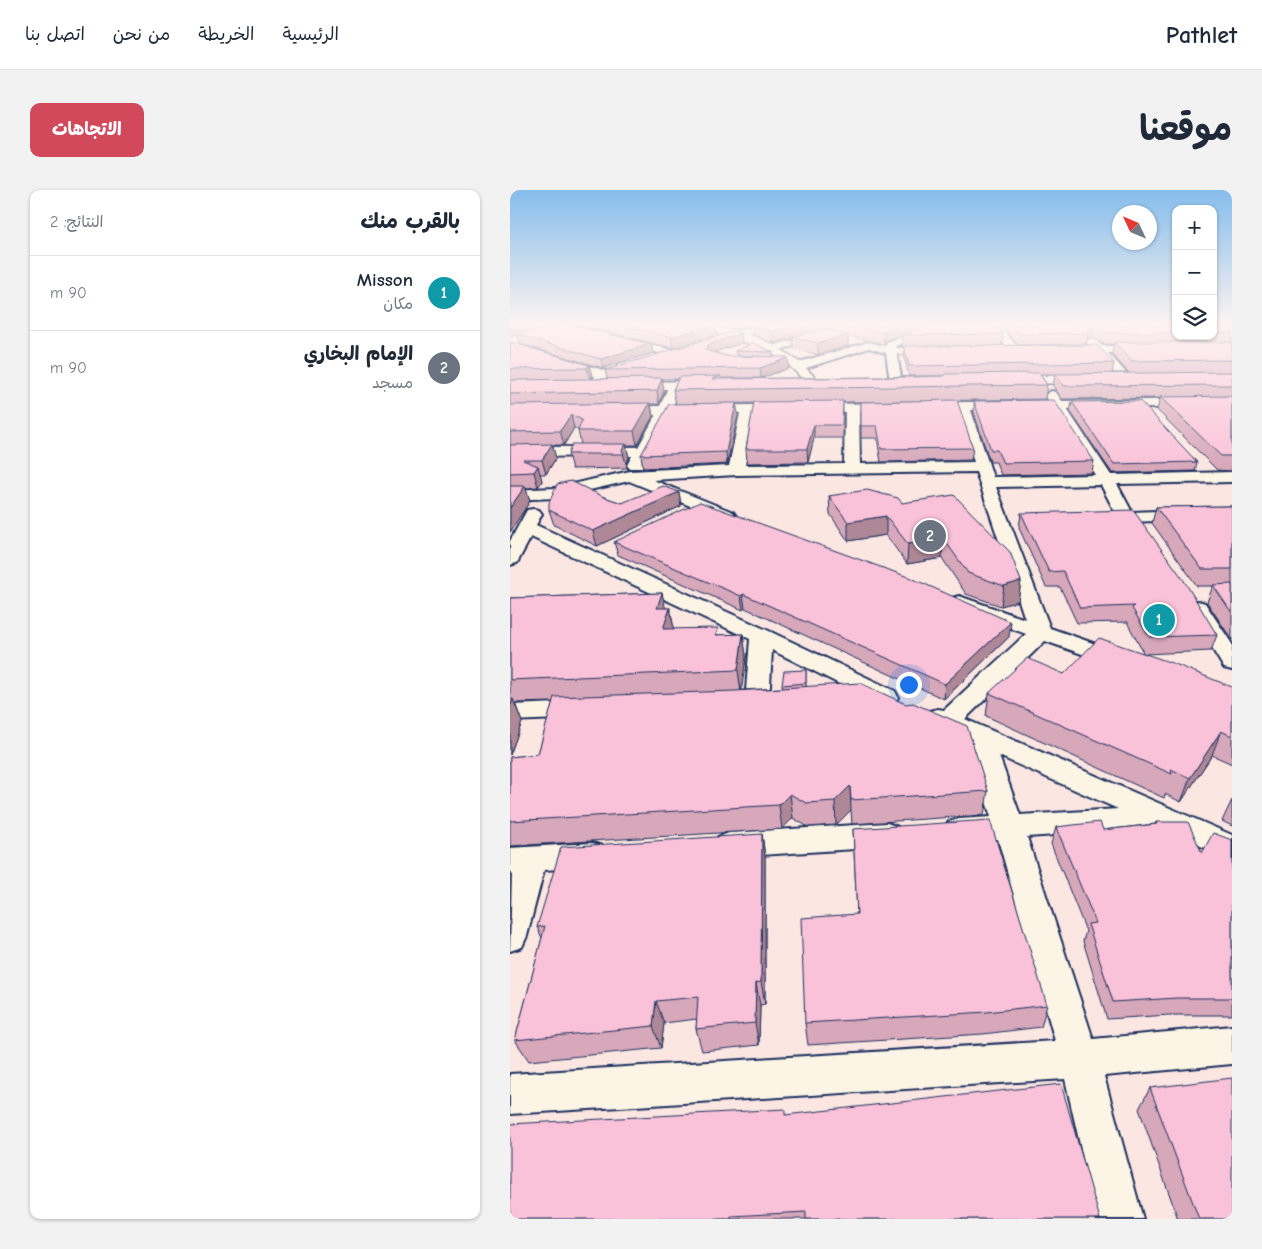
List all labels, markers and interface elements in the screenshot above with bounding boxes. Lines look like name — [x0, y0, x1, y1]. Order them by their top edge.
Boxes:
text: Pathlet — [1166, 21, 1237, 49]
text: اتصل بنا — [25, 24, 85, 45]
text: من نحن — [113, 24, 170, 45]
text: الخريطة — [198, 24, 254, 45]
text: الرئيسية — [282, 24, 339, 45]
button: الاتجاهات — [30, 103, 144, 157]
text: موقعنا — [1139, 108, 1232, 149]
north arrow — [1112, 205, 1157, 250]
map controls — [1172, 205, 1217, 340]
button: + — [1172, 205, 1217, 250]
text: بالقرب منك — [360, 209, 460, 233]
text: النتائج: 2 — [50, 213, 104, 231]
button: − — [1172, 250, 1217, 295]
text: Misson — [357, 269, 413, 291]
text: 90 m — [50, 284, 87, 302]
text: 1 — [441, 284, 447, 302]
text: مكان — [383, 295, 413, 313]
button: layers — [1172, 295, 1217, 340]
text: الإمام البخاري — [304, 343, 413, 365]
text: 90 m — [50, 359, 87, 377]
text: 2 — [440, 359, 448, 377]
text: مسجد — [372, 374, 413, 392]
pin: 2 — [914, 517, 946, 555]
pin: 1 — [1143, 601, 1175, 639]
your location — [896, 672, 922, 698]

